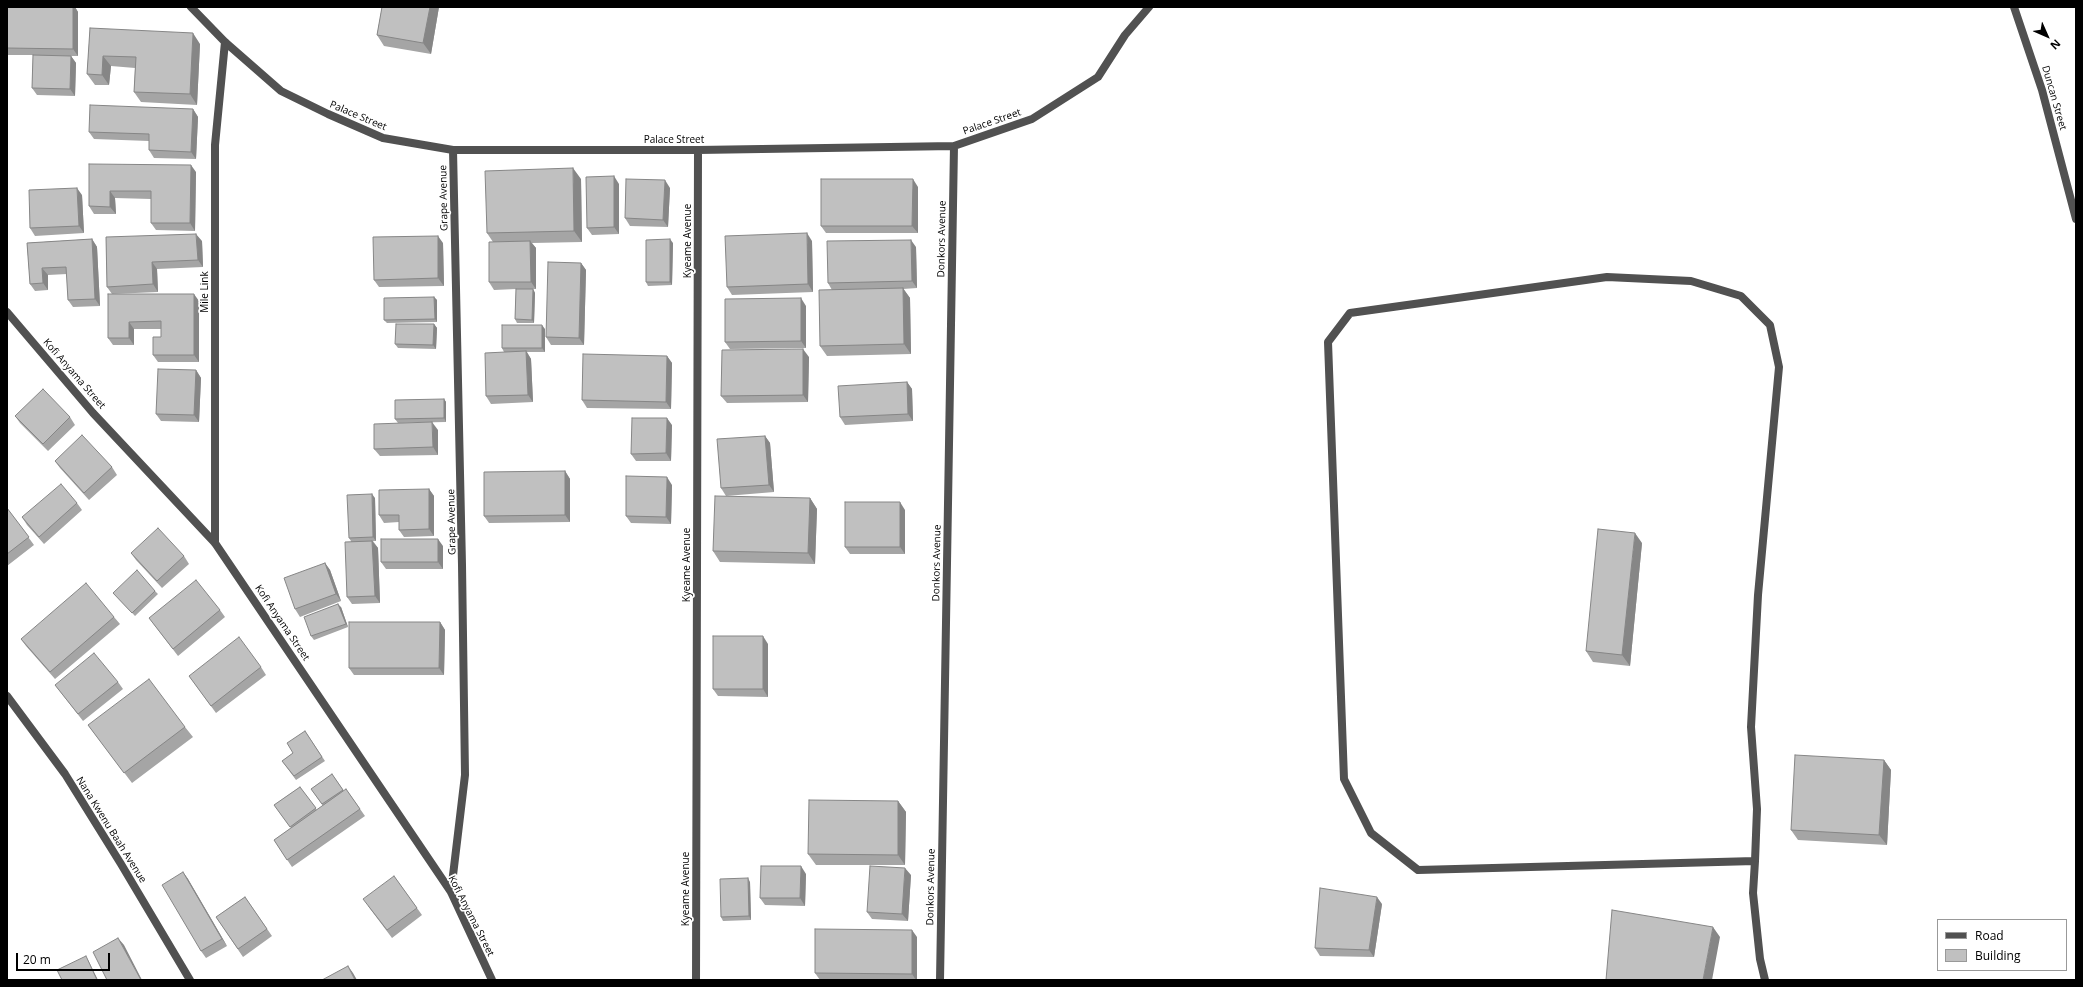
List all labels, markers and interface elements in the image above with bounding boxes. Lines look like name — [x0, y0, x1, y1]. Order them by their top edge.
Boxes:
north arrow — [2027, 16, 2067, 56]
text: N — [2047, 36, 2064, 53]
street label: Duncan Street — [2039, 64, 2069, 132]
street label: Palace Street — [328, 99, 388, 133]
street label: Palace Street — [961, 106, 1023, 138]
street label: Palace Street — [644, 134, 704, 146]
street label: Grape Avenue — [437, 165, 451, 231]
street label: Donkors Avenue — [935, 200, 949, 278]
street label: Kyeame Avenue — [682, 204, 694, 278]
street label: Mile Link — [199, 271, 211, 313]
street label: Kofi Anyama Street — [40, 336, 108, 412]
street label: Grape Avenue — [445, 489, 459, 555]
street label: Donkors Avenue — [930, 524, 944, 602]
street label: Kyeame Avenue — [681, 528, 693, 602]
street label: Kofi Anyama Street — [252, 583, 312, 663]
street label: Nana Kwenu Baah Avenue — [73, 775, 149, 885]
street label: Donkors Avenue — [924, 848, 938, 926]
street label: Kyeame Avenue — [680, 852, 692, 926]
street label: Kofi Anyama Street — [445, 874, 497, 958]
legend — [1937, 919, 2067, 971]
text: Road — [1975, 927, 2004, 944]
scale bar — [18, 945, 112, 971]
text: Building — [1975, 947, 2020, 964]
text: 20 m — [23, 951, 51, 968]

